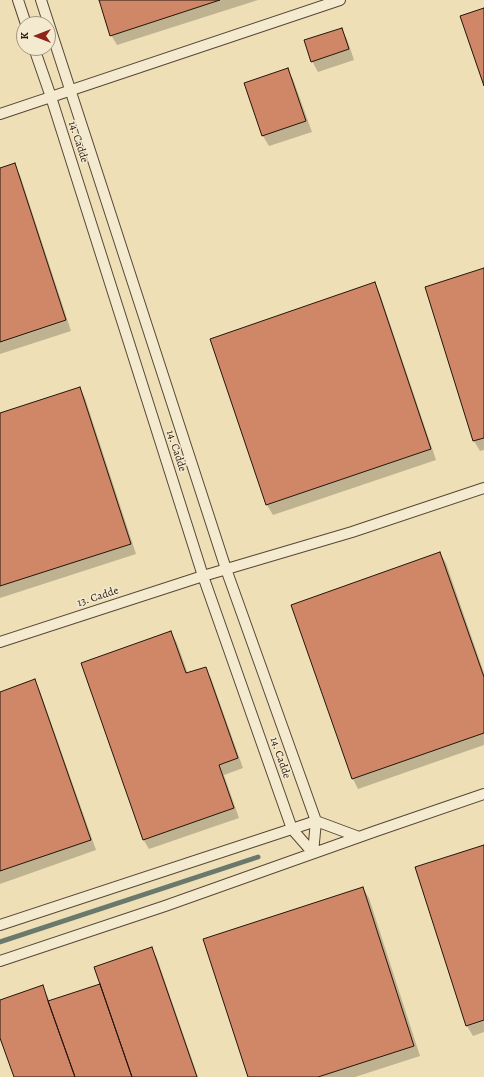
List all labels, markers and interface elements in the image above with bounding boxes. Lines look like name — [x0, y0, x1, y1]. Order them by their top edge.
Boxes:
north arrow — [16, 16, 56, 56]
text: K — [17, 32, 32, 40]
street label: 14. Cadde — [65, 119, 91, 165]
street label: 14. Cadde — [163, 428, 189, 474]
street label: 13. Cadde — [76, 584, 120, 610]
street label: 14. Cadde — [267, 736, 293, 780]

